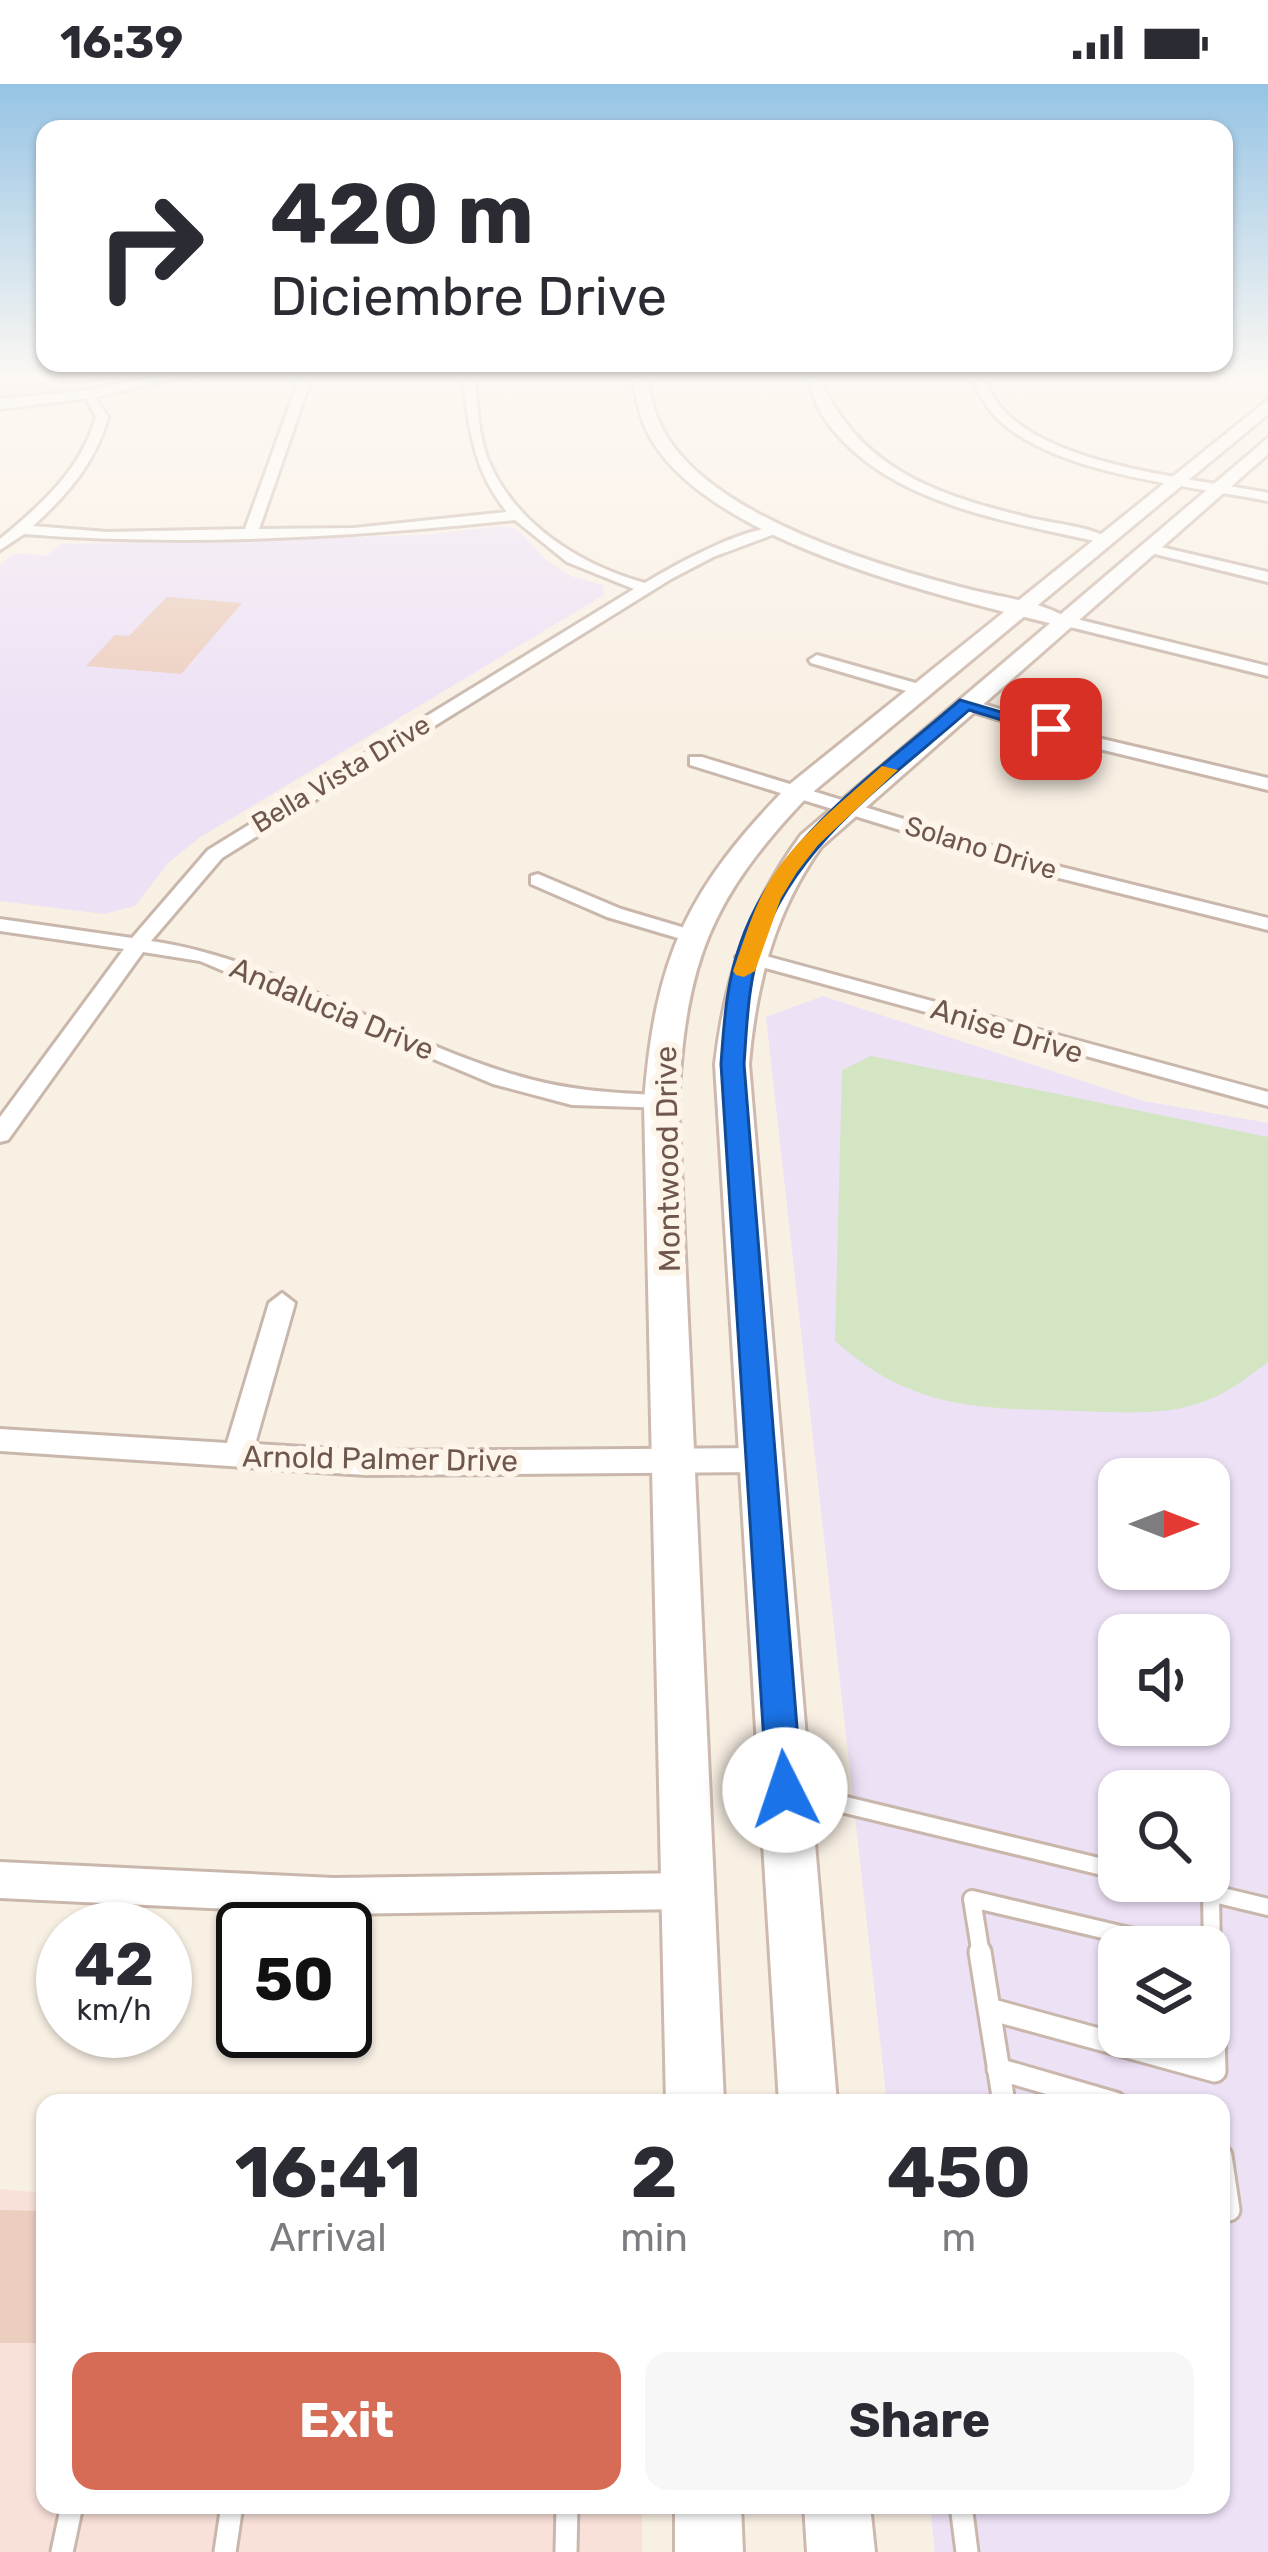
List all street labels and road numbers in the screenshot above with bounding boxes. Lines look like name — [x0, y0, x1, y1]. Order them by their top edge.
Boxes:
street label: Bella Vista Drive — [246, 708, 436, 840]
street label: Solano Drive — [901, 810, 1061, 886]
street label: Andalucia Drive — [225, 950, 439, 1068]
street label: Anise Drive — [927, 991, 1087, 1071]
street label: Montwood Drive — [648, 1046, 688, 1272]
street label: Arnold Palmer Drive — [242, 1439, 518, 1479]

